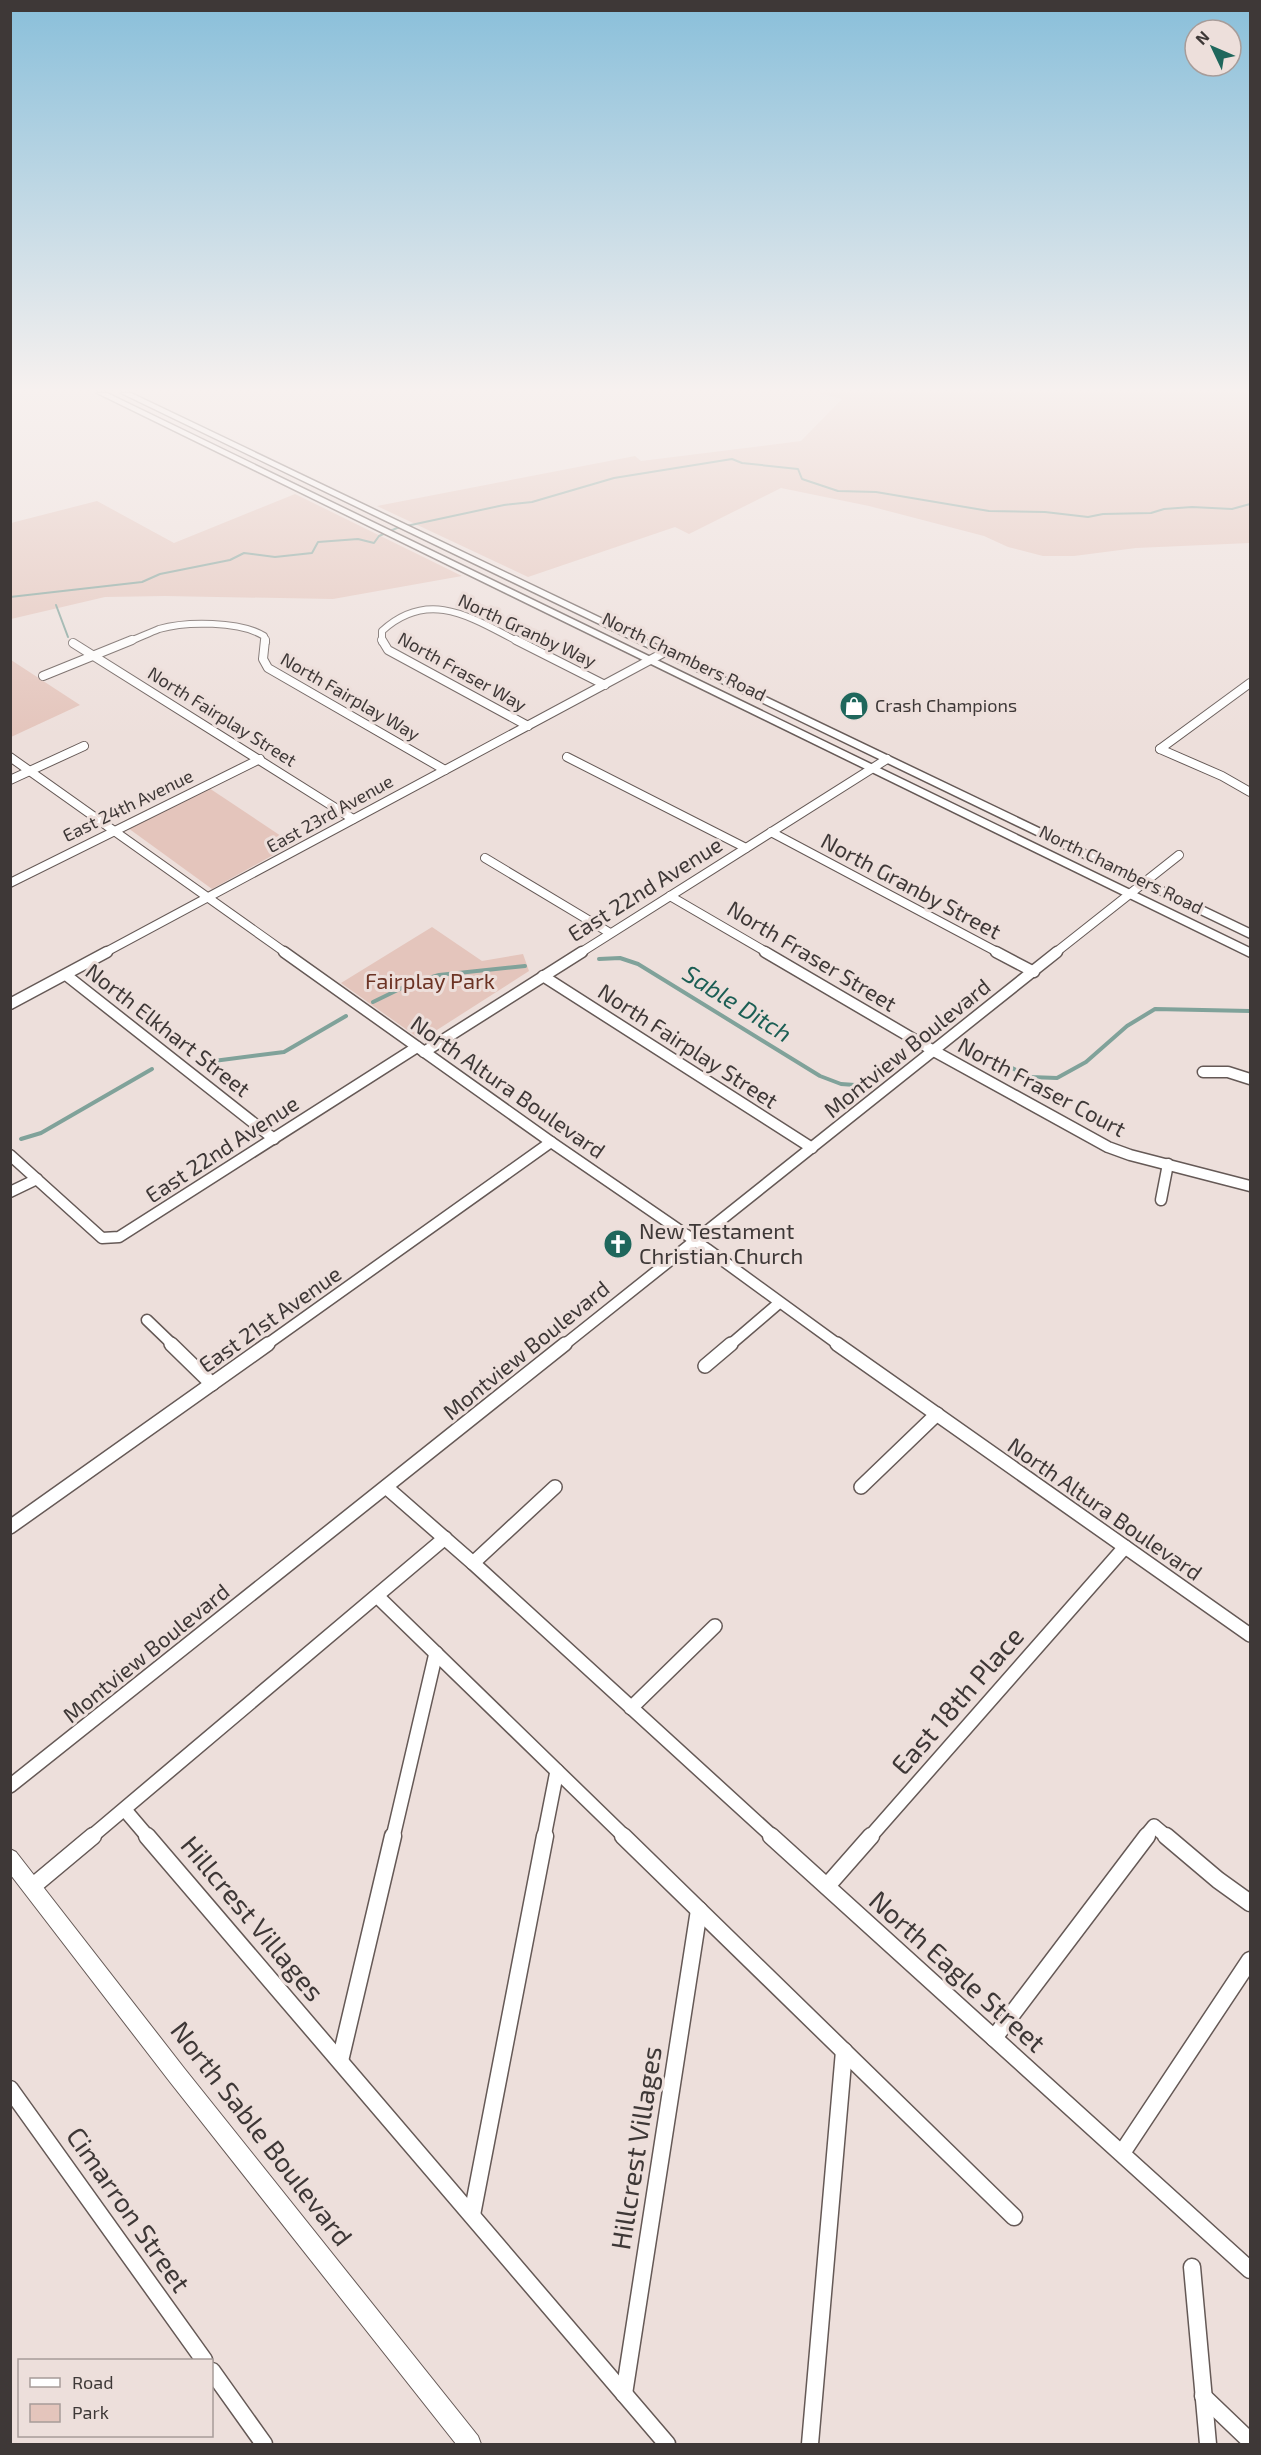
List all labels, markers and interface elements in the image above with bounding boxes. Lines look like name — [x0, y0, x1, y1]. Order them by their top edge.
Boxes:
north arrow — [1183, 18, 1243, 78]
text: N — [1191, 26, 1213, 48]
street label: North Granby Way — [455, 589, 600, 672]
street label: North Chambers Road — [599, 607, 770, 705]
street label: North Fraser Way — [394, 627, 531, 716]
street label: North Fairplay Way — [277, 647, 424, 745]
street label: North Fairplay Street — [144, 661, 301, 771]
shop icon: Crash Champions — [838, 690, 870, 722]
place label: Crash Champions — [875, 694, 1017, 716]
street label: East 24th Avenue — [59, 764, 196, 846]
street label: East 23rd Avenue — [262, 769, 397, 857]
street label: North Chambers Road — [1036, 820, 1207, 918]
street label: North Granby Street — [817, 827, 1006, 944]
street label: East 22nd Avenue — [562, 830, 726, 946]
street label: North Fraser Street — [723, 894, 902, 1016]
street label: North Elkhart Street — [81, 957, 256, 1101]
water label: Sable Ditch — [678, 958, 797, 1047]
park label: Fairplay Park — [365, 967, 495, 993]
street label: Montview Boulevard — [818, 972, 995, 1122]
street label: North Fairplay Street — [594, 977, 783, 1113]
street label: North Altura Boulevard — [407, 1009, 611, 1163]
street label: North Fraser Court — [954, 1031, 1131, 1141]
street label: East 22nd Avenue — [140, 1089, 303, 1207]
place label: New Testament Christian Church — [639, 1217, 803, 1268]
church icon: New Testament Christian Church — [602, 1228, 634, 1260]
street label: East 21st Avenue — [193, 1259, 346, 1377]
street label: Montview Boulevard — [437, 1274, 614, 1424]
street label: North Altura Boulevard — [1004, 1431, 1208, 1585]
street label: Montview Boulevard — [57, 1577, 234, 1727]
street label: East 18th Place — [884, 1619, 1029, 1780]
street label: Hillcrest Villages — [174, 1829, 332, 2007]
street label: North Eagle Street — [863, 1883, 1053, 2059]
street label: North Sable Boulevard — [165, 2014, 360, 2251]
street label: Hillcrest Villages — [603, 2044, 668, 2252]
street label: Cimarron Street — [61, 2120, 198, 2297]
legend — [18, 2359, 213, 2437]
text: Road — [72, 2371, 113, 2393]
text: Park — [72, 2401, 109, 2423]

